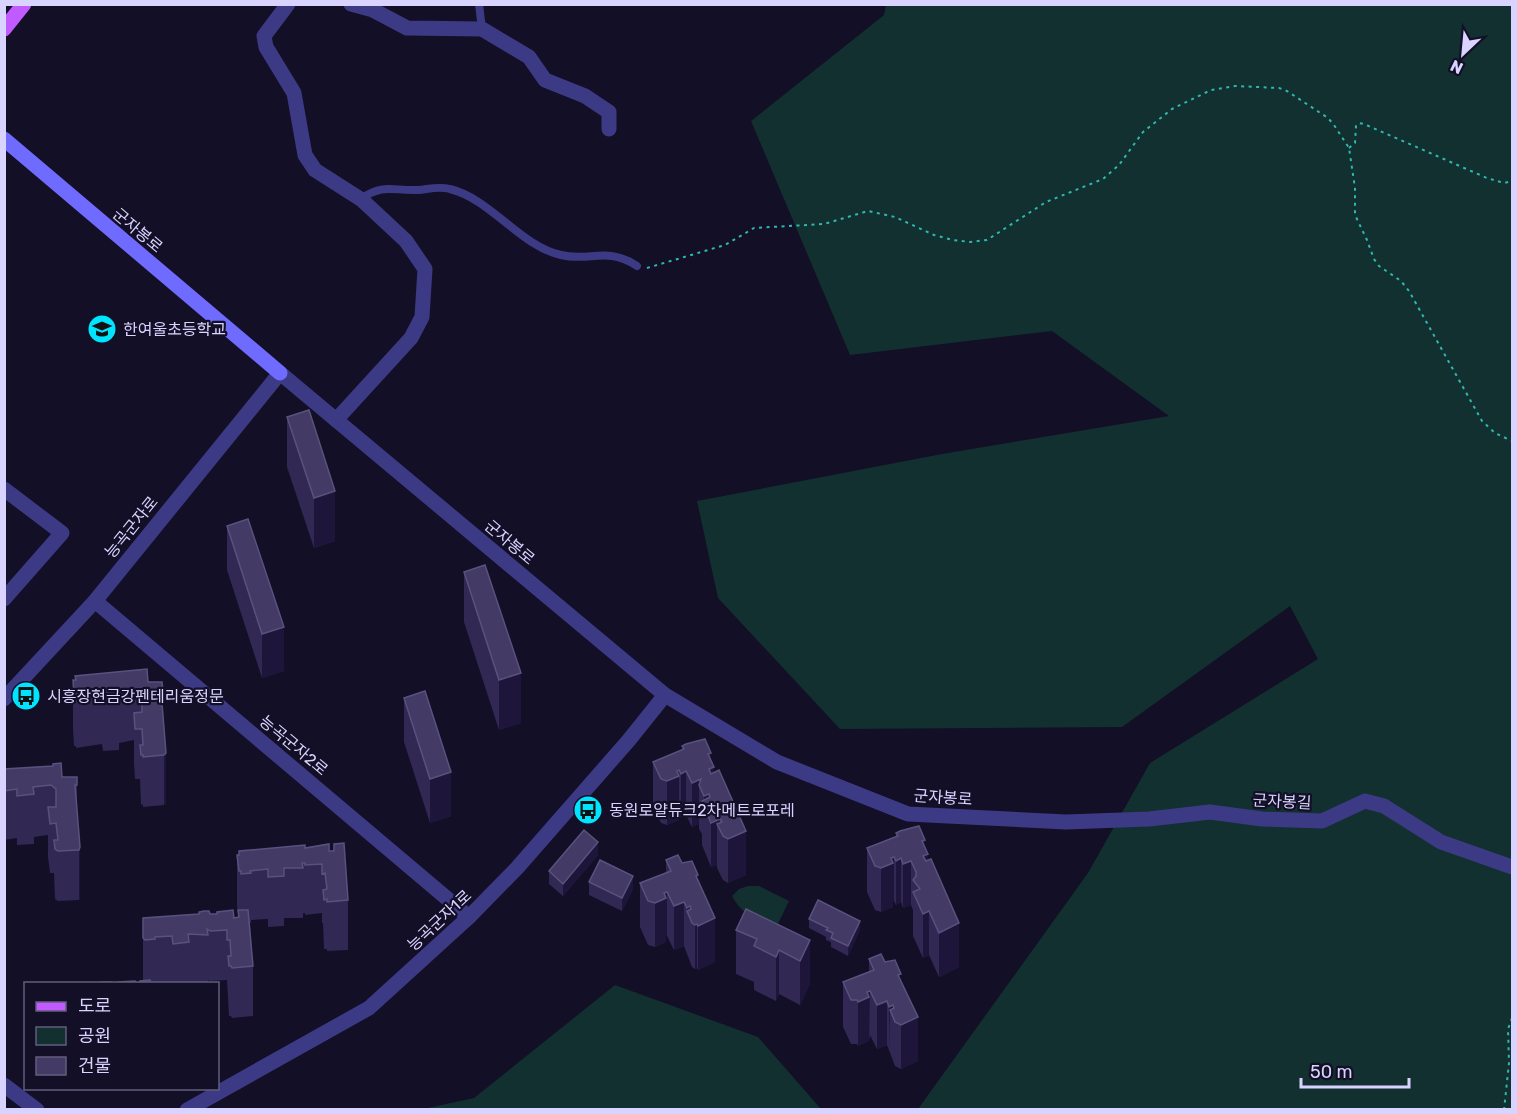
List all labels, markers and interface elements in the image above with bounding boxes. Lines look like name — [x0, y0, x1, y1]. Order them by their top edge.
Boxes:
north arrow — [1433, 24, 1493, 84]
text: N — [1447, 56, 1466, 78]
street label: 군자봉로 — [109, 204, 167, 257]
school or university icon: 한여울초등학교 — [86, 313, 118, 345]
place label: 한여울초등학교 — [123, 320, 226, 339]
street label: 능곡군자로 — [101, 493, 162, 562]
street label: 군자봉로 — [481, 516, 539, 569]
bus stop icon: 시흥장현금강펜테리움정문 — [10, 680, 42, 712]
place label: 시흥장현금강펜테리움정문 — [47, 687, 224, 706]
street label: 능곡군자2로 — [256, 711, 332, 780]
street label: 군자봉로 — [913, 786, 973, 809]
street label: 군자봉길 — [1252, 790, 1312, 813]
bus stop icon: 동원로얄듀크2차메트로포레 — [572, 794, 604, 826]
place label: 동원로얄듀크2차메트로포레 — [609, 801, 795, 820]
street label: 능곡군자1로 — [403, 886, 475, 955]
legend — [24, 982, 219, 1090]
text: 도로 — [78, 995, 111, 1017]
text: 공원 — [78, 1025, 111, 1047]
scale bar — [1301, 1051, 1409, 1089]
text: 건물 — [78, 1055, 111, 1077]
text: 50 m — [1310, 1061, 1353, 1083]

